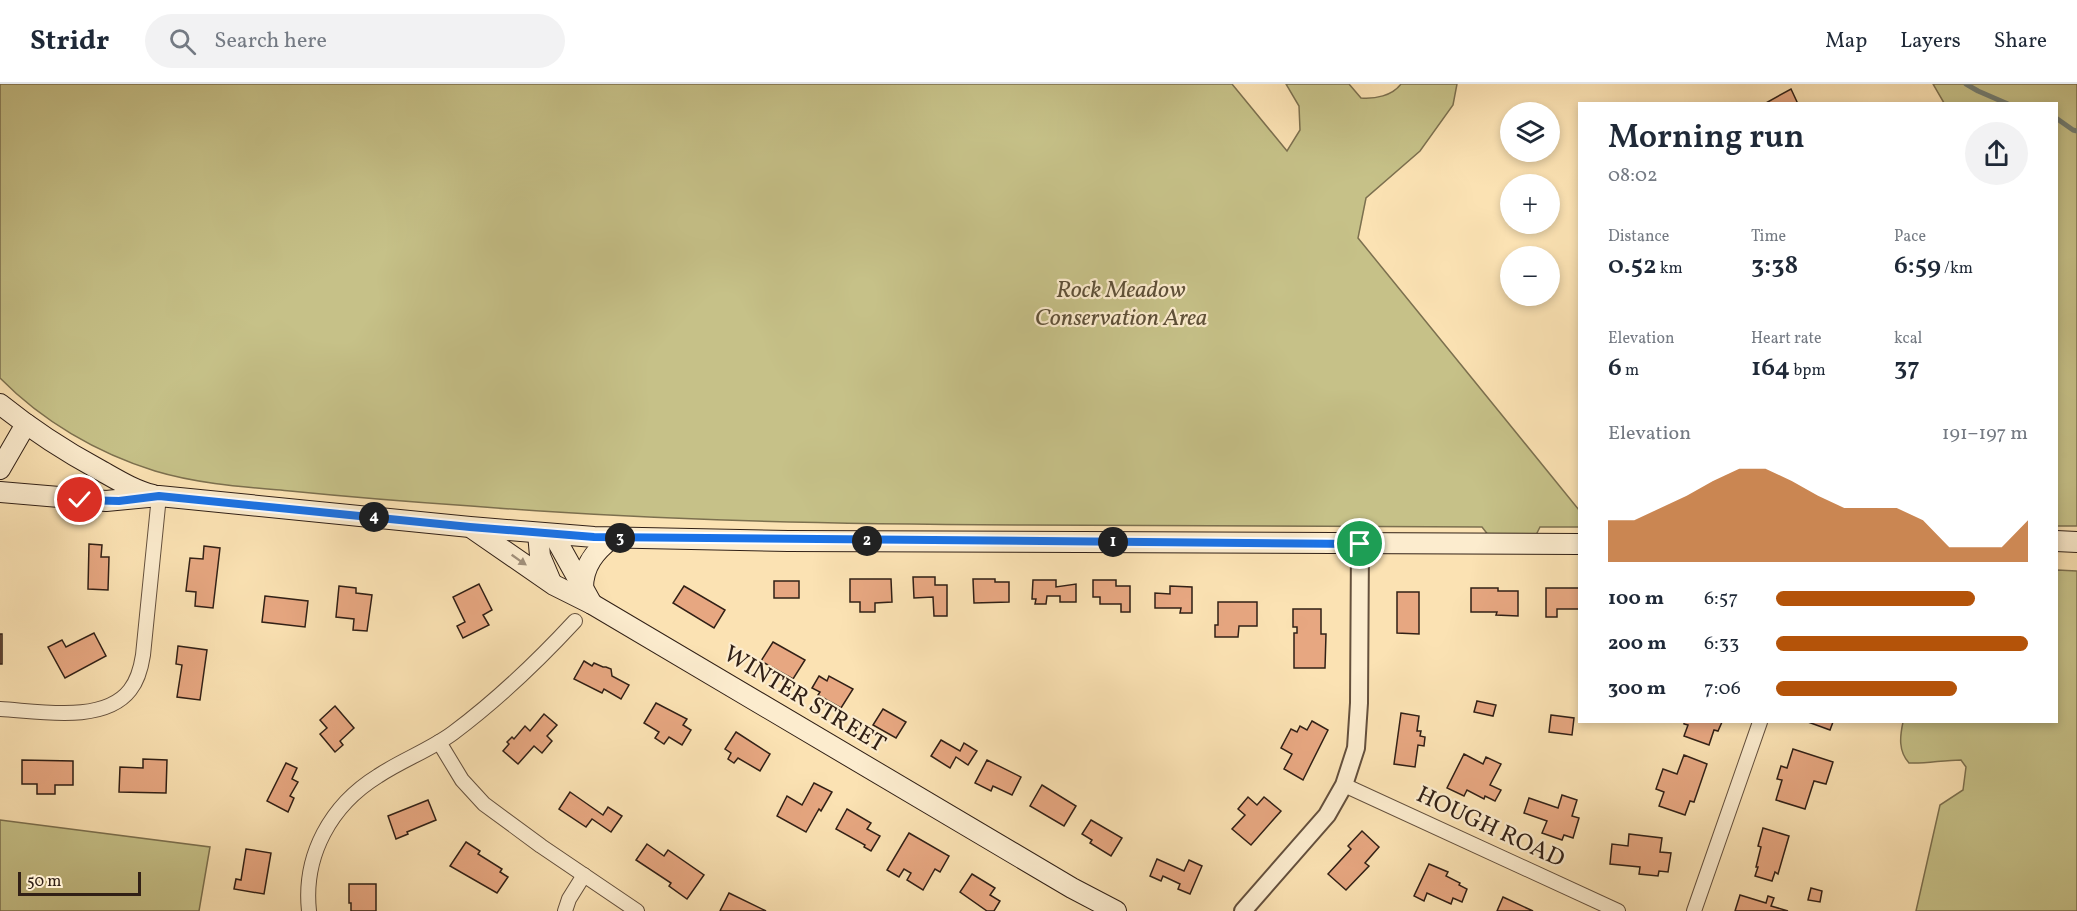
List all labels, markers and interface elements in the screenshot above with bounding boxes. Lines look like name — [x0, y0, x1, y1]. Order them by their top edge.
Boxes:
search box — [145, 14, 565, 68]
text: Stridr — [30, 22, 109, 61]
icon: search — [166, 25, 199, 58]
text: Search here — [214, 26, 327, 57]
text: Map — [1825, 27, 1867, 56]
text: Layers — [1900, 27, 1961, 56]
text: Share — [1994, 27, 2047, 56]
map controls — [1500, 102, 1560, 306]
button: layers — [1500, 102, 1560, 162]
text: Morning run — [1608, 116, 1805, 162]
button: share — [1965, 122, 2028, 185]
text: 08:02 — [1608, 162, 1658, 190]
button: + — [1500, 174, 1560, 234]
text: Distance — [1608, 226, 1669, 248]
text: Time — [1751, 226, 1786, 248]
text: Pace — [1894, 226, 1926, 248]
button: − — [1500, 246, 1560, 306]
text: 0.52 — [1608, 248, 1657, 284]
text: 3:38 — [1751, 248, 1798, 284]
text: 6:59 — [1894, 248, 1941, 284]
text: km — [1657, 258, 1683, 280]
text: /km — [1941, 258, 1973, 280]
park label: Rock Meadow Conservation Area — [1035, 274, 1207, 336]
text: Elevation — [1608, 328, 1675, 350]
text: Heart rate — [1751, 328, 1822, 350]
text: kcal — [1894, 328, 1922, 350]
text: 6 — [1608, 350, 1622, 386]
text: 164 — [1751, 350, 1790, 386]
text: 37 — [1894, 350, 1920, 386]
text: m — [1622, 360, 1639, 382]
text: bpm — [1790, 360, 1826, 382]
text: Elevation — [1608, 420, 1691, 448]
text: 191–197 m — [1942, 420, 2028, 448]
pin — [54, 474, 105, 525]
icon: check — [63, 483, 96, 516]
pin: 4 — [359, 502, 389, 532]
text: 4 — [369, 506, 379, 528]
pin — [1334, 518, 1385, 569]
pin: 3 — [605, 523, 635, 553]
pin: 2 — [852, 526, 882, 556]
text: 3 — [616, 527, 624, 549]
pin: 1 — [1098, 527, 1128, 557]
icon: arrive — [1343, 527, 1376, 560]
text: 2 — [863, 530, 871, 552]
text: 1 — [1110, 531, 1116, 553]
one-way arrow — [510, 554, 526, 566]
text: 100 m — [1608, 585, 1664, 613]
text: 6:57 — [1704, 585, 1738, 613]
text: 200 m — [1608, 630, 1666, 658]
text: 6:33 — [1704, 630, 1739, 658]
street label: WINTER STREET — [716, 638, 892, 762]
text: 300 m — [1608, 675, 1666, 703]
text: 7:06 — [1704, 675, 1741, 703]
street label: HOUGH ROAD — [1410, 779, 1570, 877]
scale bar — [18, 869, 141, 896]
text: 50 m — [27, 871, 61, 893]

